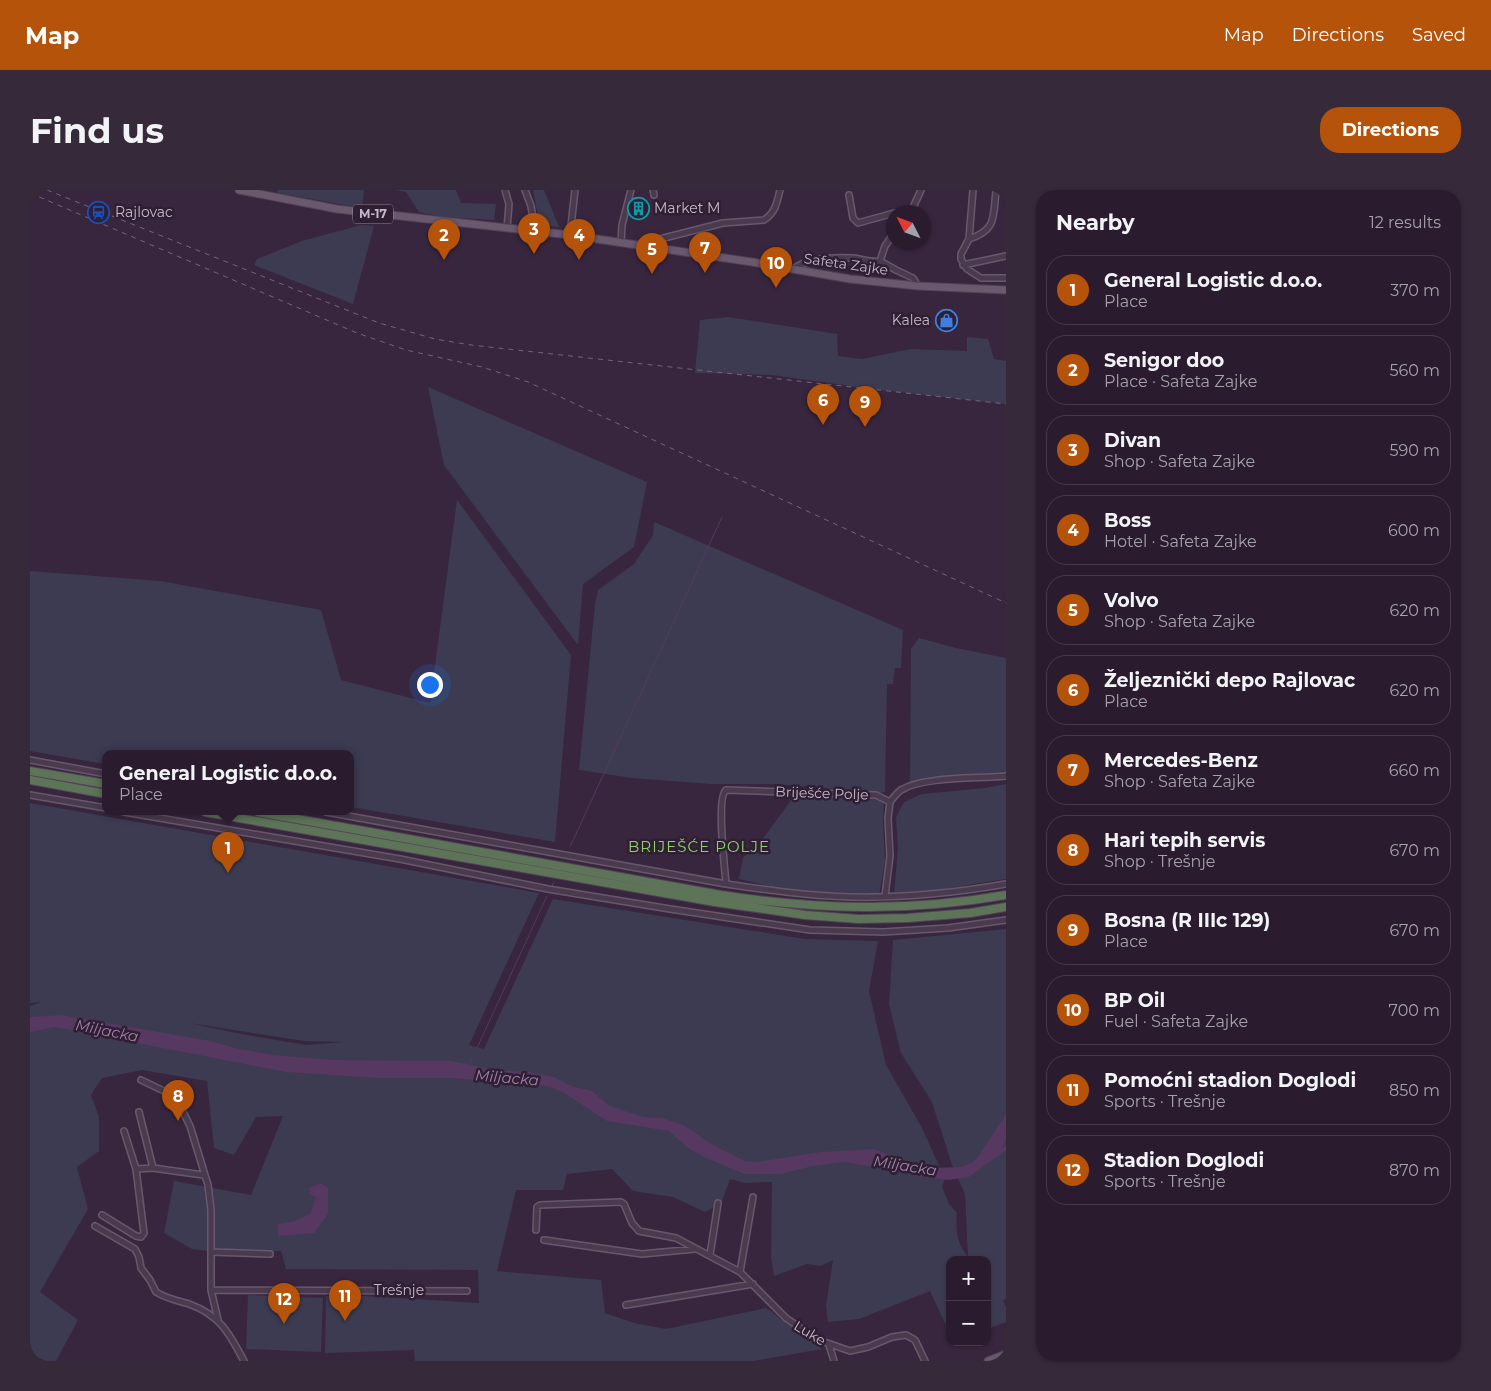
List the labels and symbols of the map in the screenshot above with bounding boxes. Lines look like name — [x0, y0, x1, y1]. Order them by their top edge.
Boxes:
building icon: Market M — [626, 196, 650, 220]
place label: Market M — [654, 199, 720, 217]
station icon: Rajlovac — [87, 200, 111, 224]
place label: Rajlovac — [115, 203, 173, 221]
road number: M-17 — [353, 204, 393, 224]
north arrow — [886, 205, 931, 250]
pin: 3 — [518, 213, 550, 254]
pin: 2 — [428, 219, 460, 260]
pin: 4 — [563, 219, 595, 260]
pin: 7 — [689, 232, 721, 273]
pin: 5 — [636, 233, 668, 274]
pin: 10 — [760, 247, 792, 288]
street label: Safeta Zajke — [803, 249, 889, 279]
shop icon: Kalea — [934, 308, 958, 332]
place label: Kalea — [892, 311, 930, 329]
pin: 6 — [807, 384, 839, 425]
pin: 9 — [849, 386, 881, 427]
your location — [417, 672, 443, 698]
street label: Briješće Polje — [775, 782, 869, 804]
pin: 1 — [212, 832, 244, 873]
district label: BRIJEŠĆE POLJE — [628, 837, 770, 856]
water label: Miljacka — [74, 1015, 140, 1046]
water label: Miljacka — [474, 1065, 540, 1090]
pin: 8 — [162, 1080, 194, 1121]
water label: Miljacka — [872, 1151, 938, 1180]
pin: 11 — [329, 1280, 361, 1321]
street label: Trešnje — [374, 1281, 424, 1299]
pin: 12 — [268, 1283, 300, 1324]
street label: Luke — [791, 1317, 829, 1349]

